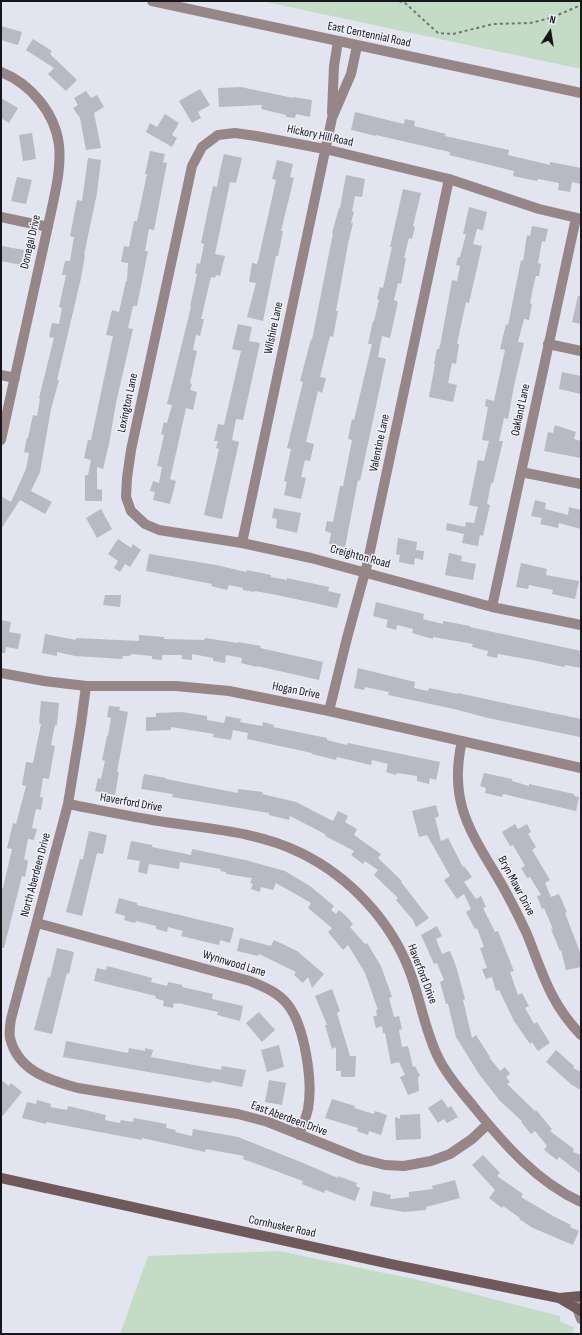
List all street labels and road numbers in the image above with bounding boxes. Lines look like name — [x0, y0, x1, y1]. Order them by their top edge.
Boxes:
street label: East Centennial Road — [326, 19, 412, 51]
street label: Hickory Hill Road — [286, 122, 354, 150]
street label: Donegal Drive — [18, 213, 44, 271]
street label: Wilshire Lane — [261, 301, 287, 355]
street label: Lexington Lane — [115, 372, 141, 434]
street label: Oakland Lane — [508, 383, 534, 437]
street label: Valentine Lane — [367, 413, 393, 473]
street label: Creighton Road — [328, 542, 392, 572]
street label: Hogan Drive — [271, 679, 321, 703]
street label: Haverford Drive — [99, 790, 163, 816]
street label: North Aberdeen Drive — [18, 831, 54, 919]
street label: Bryn Mawr Drive — [494, 854, 538, 918]
street label: Haverford Drive — [404, 942, 440, 1006]
street label: Wynnwood Lane — [201, 948, 267, 980]
street label: East Aberdeen Drive — [249, 1099, 329, 1139]
street label: Cornhusker Road — [247, 1213, 317, 1241]

